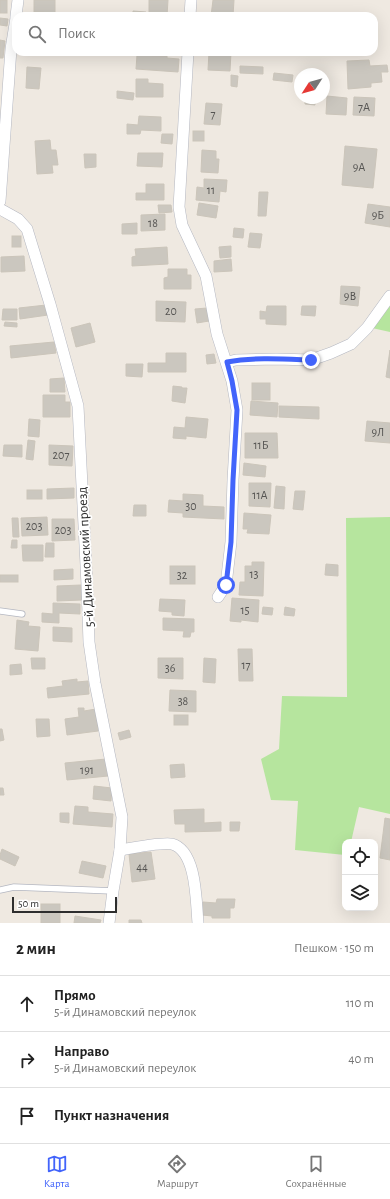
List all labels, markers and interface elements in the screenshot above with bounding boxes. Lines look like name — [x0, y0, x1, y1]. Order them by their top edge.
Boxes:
search box — [12, 12, 378, 56]
icon: search — [26, 23, 48, 45]
text: Поиск — [58, 26, 96, 41]
north arrow — [294, 68, 330, 104]
house number: 7А — [358, 101, 370, 113]
house number: 7 — [210, 108, 216, 120]
house number: 9А — [353, 161, 365, 173]
house number: 11 — [207, 184, 215, 196]
house number: 9Б — [372, 209, 384, 221]
house number: 18 — [148, 217, 158, 229]
house number: 9В — [344, 290, 356, 302]
house number: 20 — [165, 305, 177, 317]
route end — [302, 351, 320, 369]
house number: 9Л — [372, 426, 384, 438]
house number: 11Б — [253, 439, 269, 451]
house number: 207 — [53, 449, 69, 461]
street label: 5-й Динамовский проезд — [75, 486, 97, 628]
house number: 11А — [252, 489, 268, 501]
house number: 30 — [185, 500, 197, 512]
house number: 203 — [26, 520, 42, 532]
house number: 203 — [55, 524, 71, 536]
house number: 13 — [249, 568, 259, 580]
house number: 32 — [177, 569, 188, 581]
route start — [217, 576, 235, 594]
house number: 15 — [240, 604, 250, 616]
house number: 17 — [241, 659, 251, 671]
house number: 36 — [165, 662, 176, 674]
house number: 38 — [178, 695, 189, 707]
house number: 191 — [80, 764, 94, 776]
map controls — [342, 839, 378, 911]
button: locate — [342, 839, 378, 875]
house number: 44 — [136, 861, 148, 873]
button: layers — [342, 875, 378, 911]
scale bar — [12, 895, 117, 914]
text: 50 m — [18, 898, 39, 909]
text: 2 мин — [16, 940, 56, 957]
text: Пешком · 150 m — [294, 942, 374, 955]
text: Прямо — [54, 988, 96, 1003]
icon: ahead — [16, 993, 38, 1015]
text: 110 m — [346, 997, 374, 1010]
text: 5-й Динамовский переулок — [54, 1006, 196, 1019]
text: Направо — [54, 1044, 109, 1059]
icon: right — [16, 1049, 38, 1071]
text: 40 m — [348, 1053, 374, 1066]
text: 5-й Динамовский переулок — [54, 1062, 196, 1075]
icon: arrive — [16, 1105, 38, 1127]
text: Пункт назначения — [54, 1108, 169, 1123]
tab: Карта — [44, 1153, 69, 1190]
tab: Маршрут — [157, 1153, 198, 1190]
tab: Сохранённые — [286, 1153, 346, 1190]

